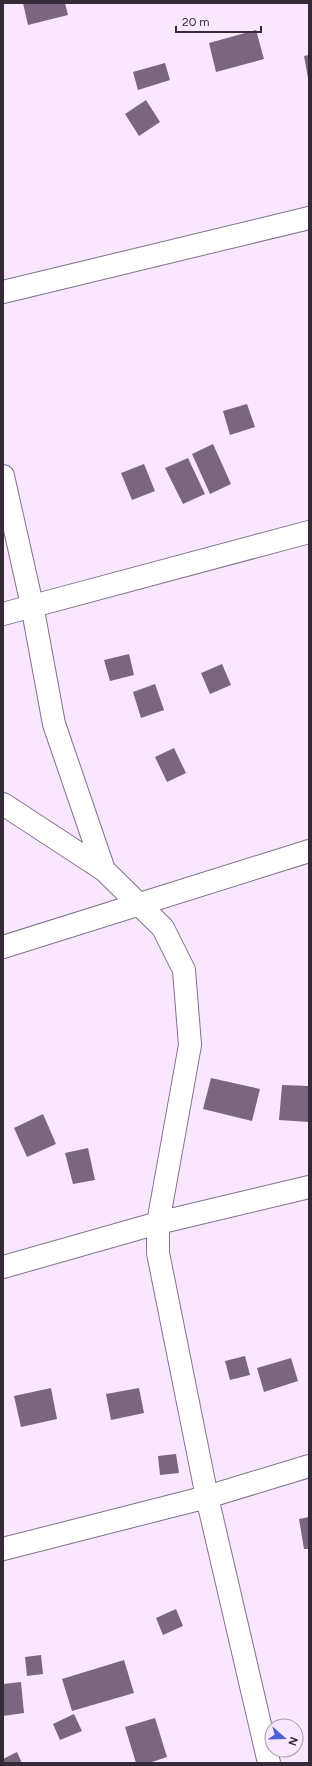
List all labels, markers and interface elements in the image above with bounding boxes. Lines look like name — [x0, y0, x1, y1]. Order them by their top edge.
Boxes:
scale bar — [176, 8, 261, 34]
text: 20 m — [182, 15, 210, 29]
north arrow — [264, 1718, 304, 1758]
text: N — [285, 1735, 300, 1747]

